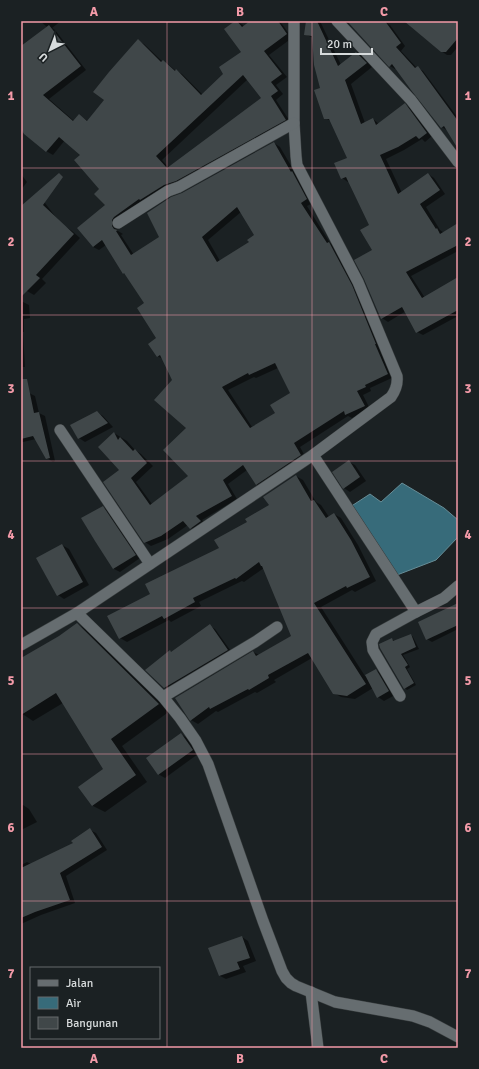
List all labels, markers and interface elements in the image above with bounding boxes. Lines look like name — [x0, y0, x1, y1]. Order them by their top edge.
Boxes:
text: A — [90, 4, 99, 20]
text: B — [236, 4, 244, 20]
text: C — [380, 4, 388, 20]
north arrow — [30, 30, 70, 70]
scale bar — [321, 30, 372, 56]
text: 20 m — [327, 37, 352, 52]
text: U — [37, 50, 51, 64]
text: 1 — [7, 88, 15, 104]
text: 1 — [464, 88, 472, 104]
text: 2 — [7, 234, 15, 250]
text: 2 — [464, 234, 472, 250]
text: 3 — [7, 381, 15, 397]
text: 3 — [464, 381, 472, 397]
text: 4 — [7, 527, 15, 543]
text: 4 — [464, 527, 472, 543]
text: 5 — [7, 673, 15, 689]
text: 5 — [464, 673, 472, 689]
text: 6 — [7, 820, 15, 836]
text: 6 — [464, 820, 472, 836]
text: 7 — [7, 966, 15, 982]
text: 7 — [464, 966, 472, 982]
legend — [30, 967, 160, 1039]
text: Jalan — [66, 976, 93, 991]
text: Air — [66, 996, 82, 1011]
text: Bangunan — [66, 1016, 118, 1031]
text: A — [90, 1051, 99, 1067]
text: B — [236, 1051, 244, 1067]
text: C — [380, 1051, 388, 1067]

